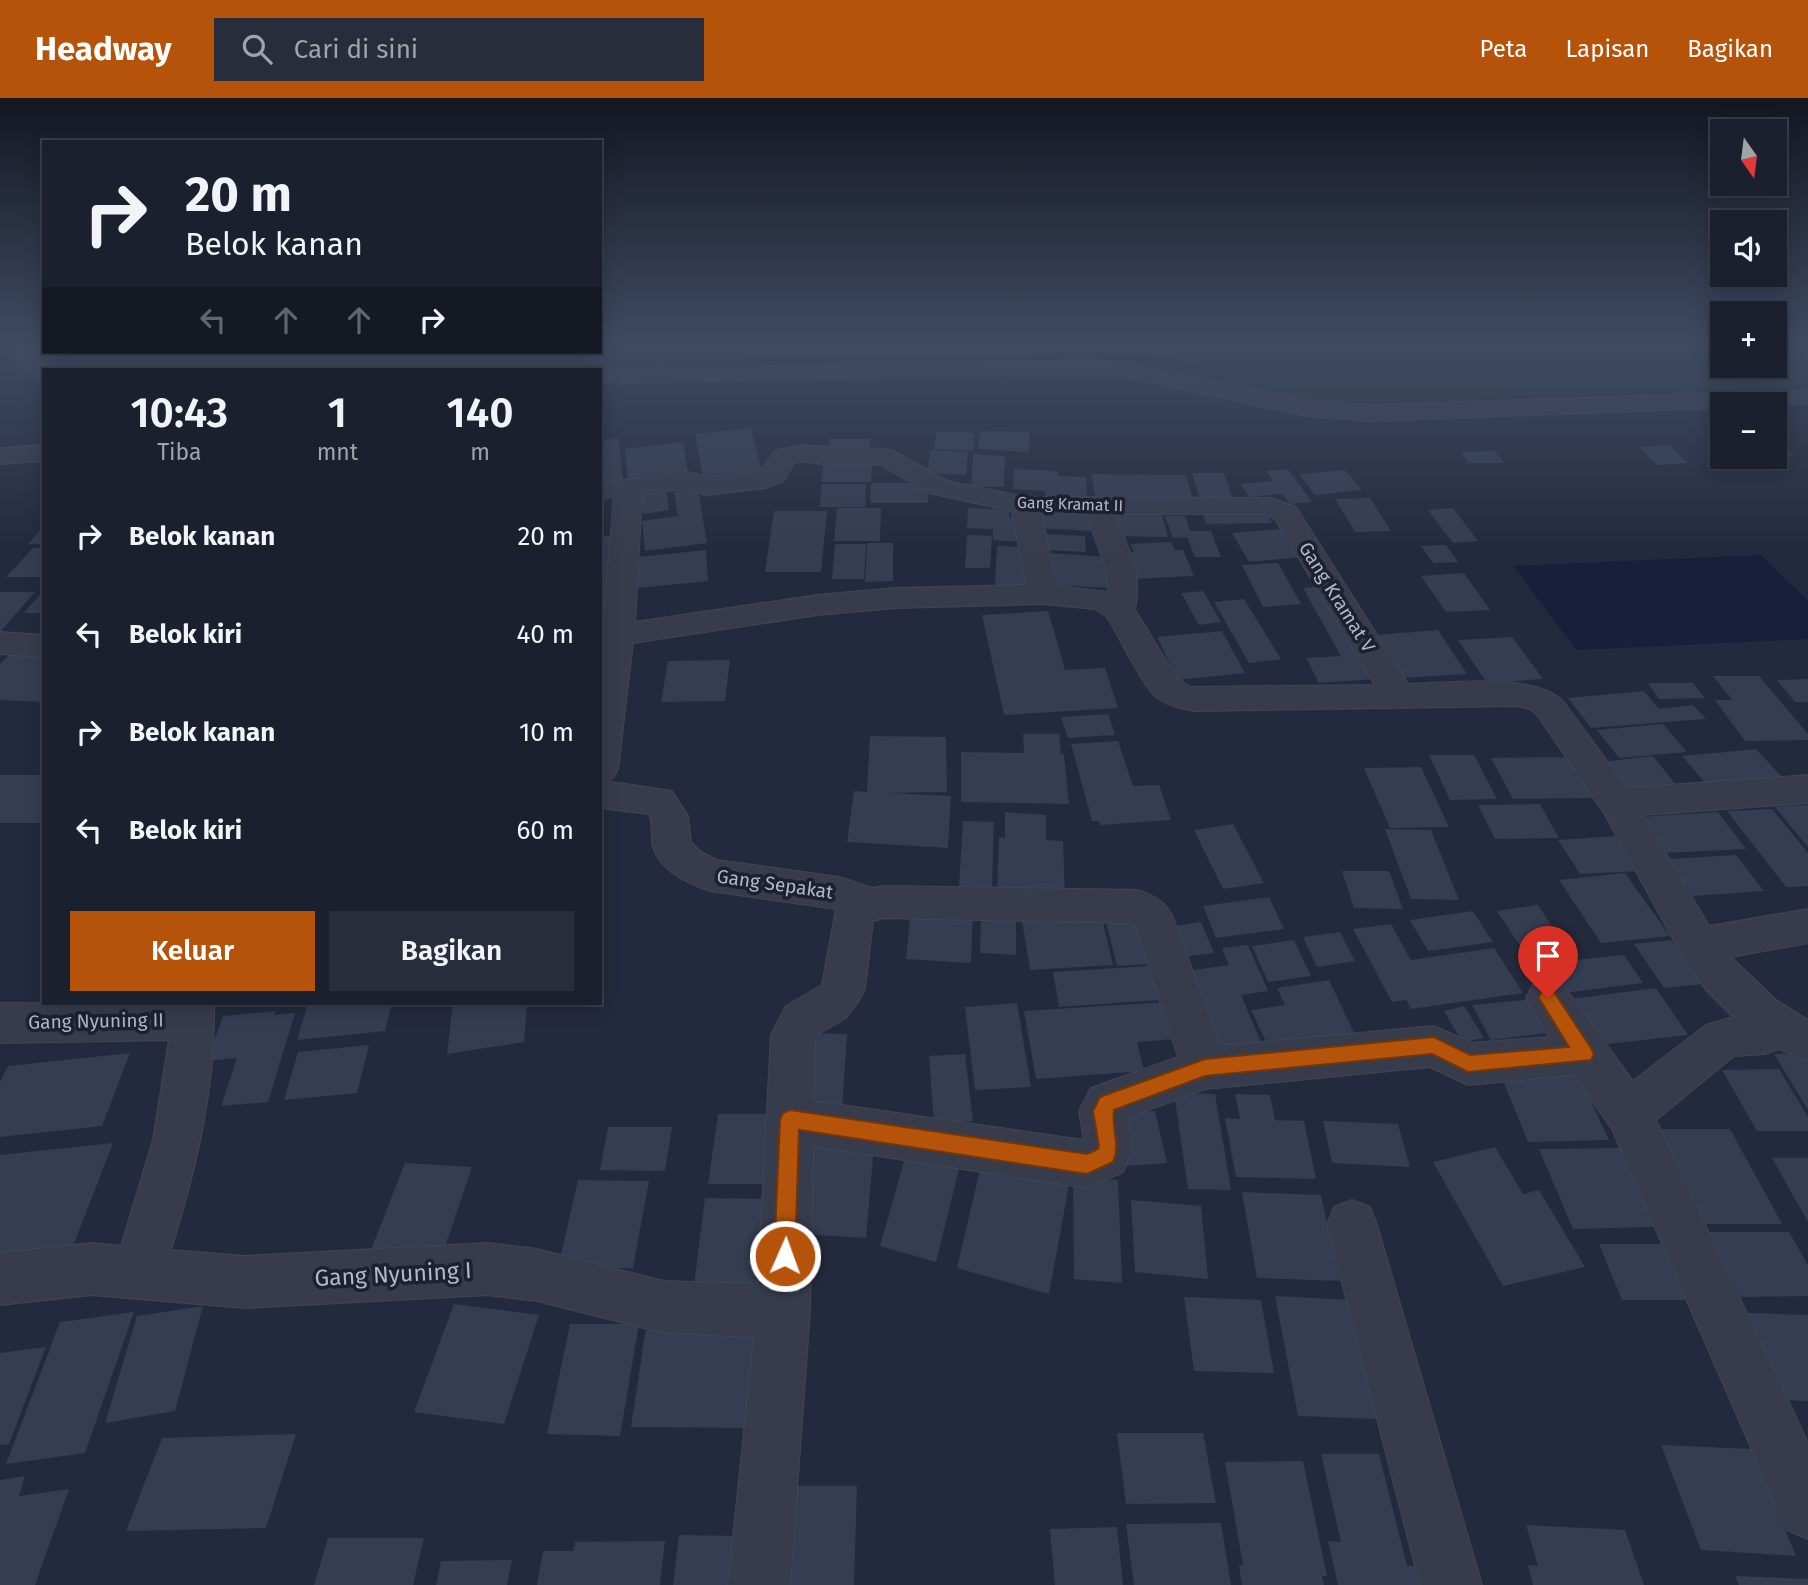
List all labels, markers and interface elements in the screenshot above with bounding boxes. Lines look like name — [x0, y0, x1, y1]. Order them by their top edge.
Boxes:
search box — [214, 18, 704, 81]
text: Headway — [35, 29, 172, 69]
icon: search — [238, 30, 276, 68]
text: Cari di sini — [294, 34, 418, 65]
text: Peta — [1480, 35, 1527, 63]
text: Lapisan — [1565, 35, 1649, 63]
text: Bagikan — [1687, 35, 1773, 63]
north arrow — [1710, 119, 1787, 196]
map controls — [1710, 119, 1787, 469]
text: 20 m — [185, 165, 292, 224]
icon: right — [70, 168, 161, 259]
button: sound — [1710, 210, 1787, 287]
text: Belok kanan — [185, 225, 363, 263]
icon: left — [194, 301, 232, 339]
icon: ahead — [267, 301, 305, 339]
icon: ahead — [340, 301, 378, 339]
icon: right — [413, 301, 451, 339]
button: + — [1710, 301, 1787, 378]
text: 10:43 — [130, 388, 228, 438]
text: 1 — [328, 388, 347, 438]
text: 140 — [447, 388, 513, 438]
button: − — [1710, 392, 1787, 469]
text: Tiba — [157, 438, 201, 466]
text: mnt — [317, 438, 358, 466]
text: m — [470, 438, 490, 466]
street label: Gang Kramat II — [1017, 493, 1123, 515]
icon: right — [70, 517, 108, 555]
text: Belok kanan — [129, 521, 275, 552]
text: 20 m — [517, 521, 574, 552]
street label: Gang Kramat V — [1294, 538, 1380, 657]
icon: left — [70, 615, 108, 653]
text: Belok kiri — [129, 619, 242, 650]
text: 40 m — [516, 619, 574, 650]
icon: right — [70, 713, 108, 751]
text: Belok kanan — [129, 717, 275, 748]
text: 10 m — [519, 717, 574, 748]
icon: left — [70, 811, 108, 849]
text: Belok kiri — [129, 815, 242, 846]
text: 60 m — [516, 815, 574, 846]
street label: Gang Sepakat — [715, 864, 835, 904]
button: Keluar — [70, 911, 315, 991]
button: Bagikan — [329, 911, 574, 991]
pin — [1518, 926, 1578, 998]
icon: arrive — [1529, 937, 1567, 975]
street label: Gang Nyuning II — [28, 1008, 164, 1034]
position arrow — [748, 1219, 822, 1293]
street label: Gang Nyuning I — [314, 1256, 472, 1292]

